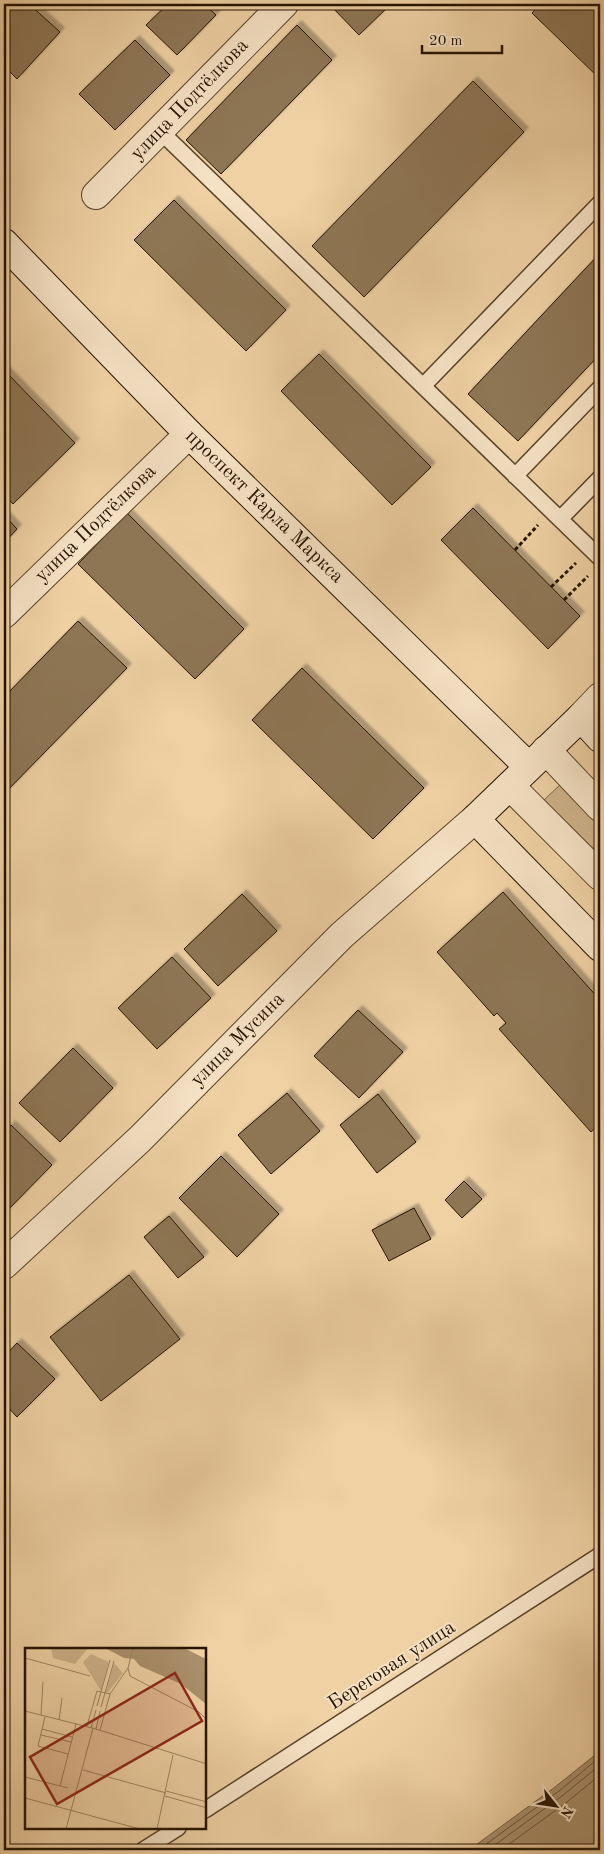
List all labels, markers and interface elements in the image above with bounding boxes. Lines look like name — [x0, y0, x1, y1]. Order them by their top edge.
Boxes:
scale bar — [422, 22, 502, 54]
text: 20 m — [429, 34, 463, 49]
street label: улица Подтёлкова — [127, 35, 253, 164]
street label: проспект Карла Маркса — [181, 426, 347, 588]
street label: улица Подтёлкова — [32, 461, 161, 587]
street label: улица Мусина — [187, 989, 289, 1091]
street label: Береговая улица — [325, 1617, 459, 1714]
inset map — [25, 1648, 206, 1829]
north arrow — [532, 1782, 582, 1832]
text: N — [558, 1804, 575, 1820]

